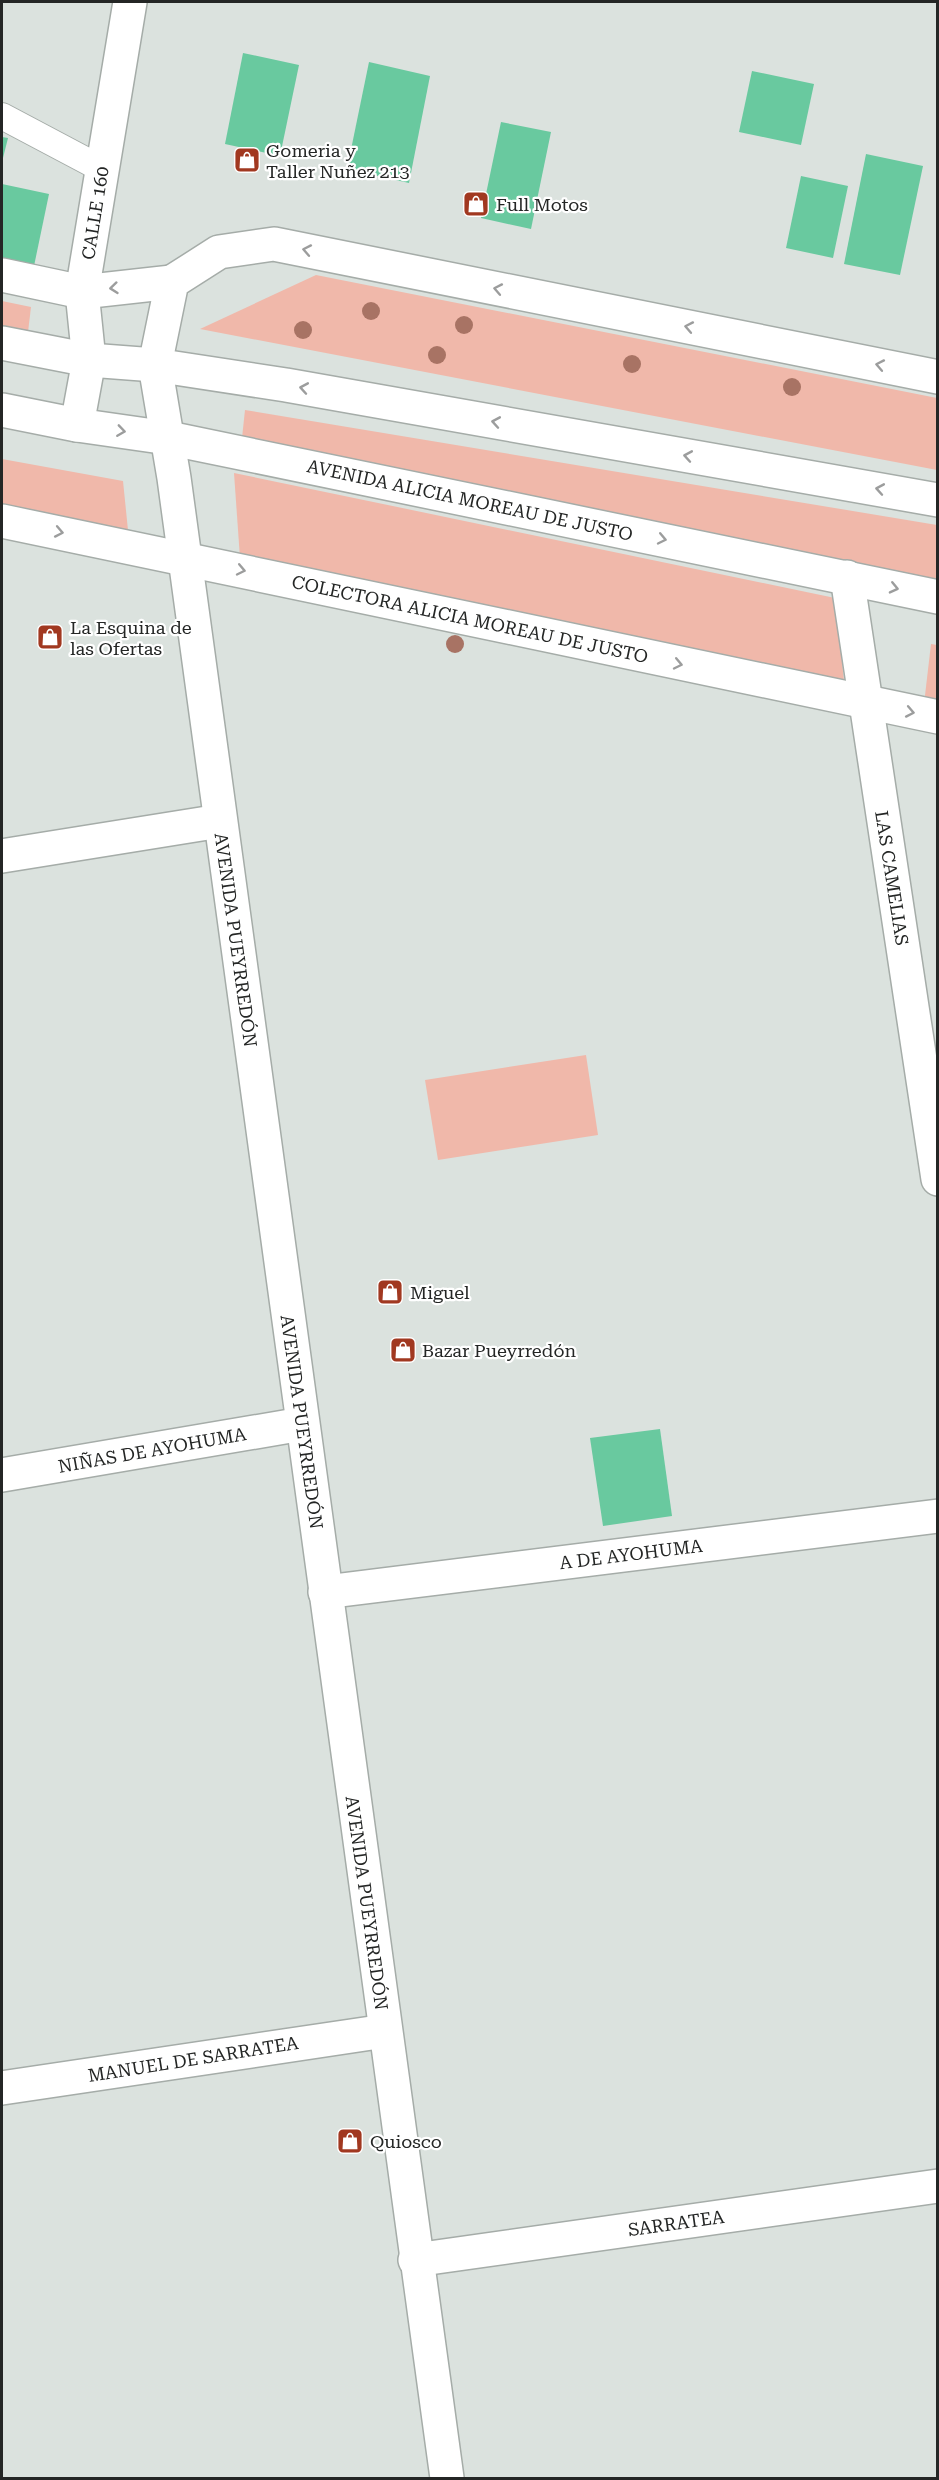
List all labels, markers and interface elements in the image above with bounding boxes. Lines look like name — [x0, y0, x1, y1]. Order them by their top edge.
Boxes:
place label: Gomeria y Taller Nuñez 213 — [266, 140, 410, 182]
shop icon: Gomeria y Taller Nuñez 213 — [232, 145, 262, 175]
street label: CALLE 160 — [77, 165, 113, 261]
shop icon: Full Motos — [461, 189, 491, 219]
place label: Full Motos — [496, 194, 588, 215]
one-way arrow — [302, 245, 312, 258]
one-way arrow — [110, 281, 119, 294]
one-way arrow — [493, 283, 503, 296]
one-way arrow — [684, 321, 694, 334]
one-way arrow — [875, 359, 885, 372]
one-way arrow — [299, 382, 309, 395]
one-way arrow — [491, 416, 501, 429]
one-way arrow — [117, 425, 126, 437]
one-way arrow — [683, 450, 693, 462]
street label: AVENIDA ALICIA MOREAU DE JUSTO — [305, 455, 635, 545]
one-way arrow — [875, 484, 885, 496]
one-way arrow — [54, 525, 64, 538]
one-way arrow — [657, 532, 667, 545]
one-way arrow — [236, 563, 246, 576]
street label: COLECTORA ALICIA MOREAU DE JUSTO — [290, 571, 650, 667]
one-way arrow — [889, 580, 899, 593]
place label: La Esquina de las Ofertas — [70, 617, 192, 659]
shop icon: La Esquina de las Ofertas — [35, 622, 65, 652]
one-way arrow — [673, 657, 683, 670]
one-way arrow — [905, 705, 915, 718]
street label: LAS CAMELIAS — [871, 809, 913, 947]
street label: AVENIDA PUEYRREDÓN — [211, 831, 261, 1049]
shop icon: Miguel — [375, 1277, 405, 1307]
place label: Miguel — [410, 1282, 470, 1303]
street label: AVENIDA PUEYRREDÓN — [277, 1313, 327, 1531]
shop icon: Bazar Pueyrredón — [388, 1335, 418, 1365]
place label: Bazar Pueyrredón — [422, 1340, 576, 1361]
street label: NIÑAS DE AYOHUMA — [56, 1423, 248, 1477]
street label: A DE AYOHUMA — [558, 1535, 704, 1573]
street label: AVENIDA PUEYRREDÓN — [342, 1794, 392, 2012]
street label: MANUEL DE SARRATEA — [86, 2032, 300, 2086]
shop icon: Quiosco — [335, 2126, 365, 2156]
place label: Quiosco — [370, 2131, 442, 2152]
street label: SARRATEA — [627, 2206, 726, 2240]

